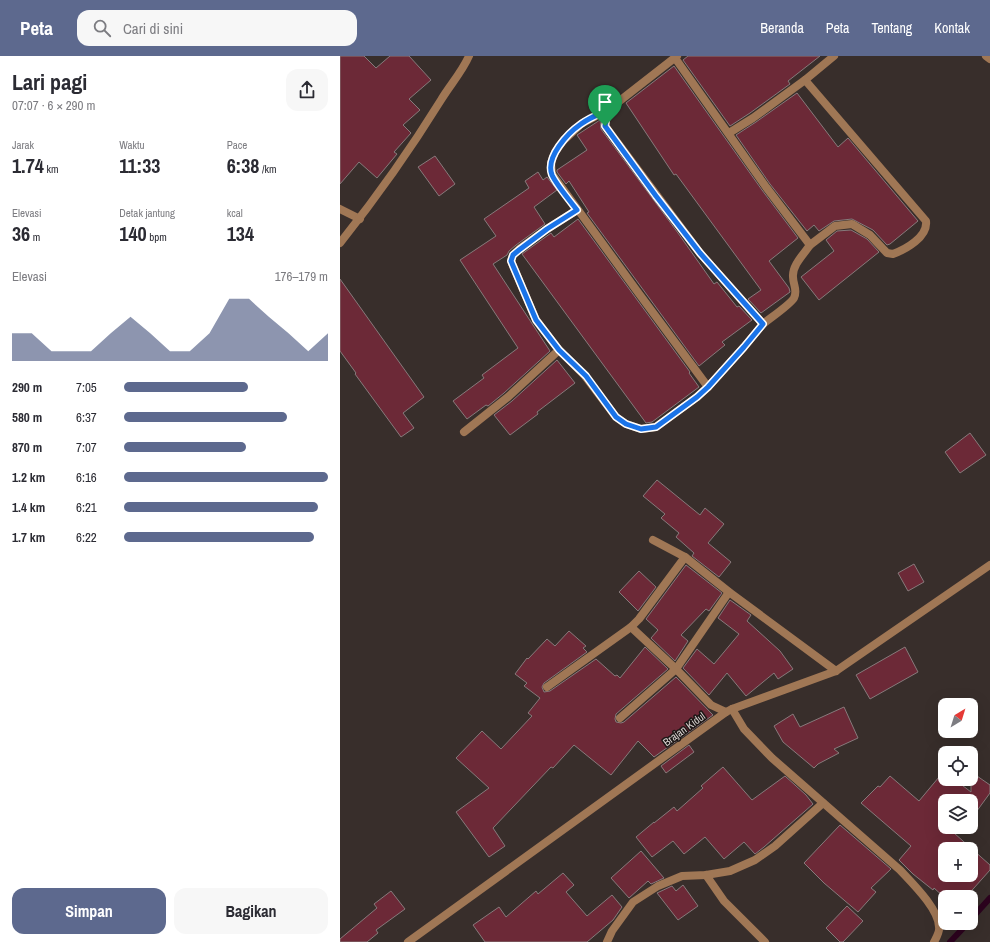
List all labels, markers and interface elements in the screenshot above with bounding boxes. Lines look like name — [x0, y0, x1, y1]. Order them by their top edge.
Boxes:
search box — [77, 10, 357, 46]
text: Peta — [20, 15, 53, 41]
icon: search — [91, 17, 113, 39]
text: Cari di sini — [123, 18, 183, 39]
text: Beranda — [760, 19, 804, 37]
text: Peta — [826, 19, 849, 37]
text: Tentang — [871, 19, 912, 37]
text: Kontak — [934, 19, 970, 37]
text: Lari pagi — [12, 67, 87, 97]
button: share — [286, 69, 328, 111]
pin — [588, 85, 622, 126]
icon: arrive — [594, 91, 616, 113]
text: 07:07 · 6 × 290 m — [12, 97, 95, 114]
text: Jarak — [12, 138, 34, 152]
text: Waktu — [119, 138, 145, 152]
text: Pace — [227, 138, 247, 152]
text: 1.74 — [12, 152, 44, 179]
text: 11:33 — [119, 152, 160, 179]
text: 6:38 — [227, 152, 259, 179]
text: km — [44, 162, 58, 176]
text: /km — [259, 162, 277, 176]
text: Elevasi — [12, 206, 42, 220]
text: Detak jantung — [119, 206, 175, 220]
text: kcal — [227, 206, 243, 220]
text: 36 — [12, 220, 30, 247]
text: 140 — [119, 220, 147, 247]
text: 134 — [227, 220, 254, 247]
text: m — [30, 230, 40, 244]
text: bpm — [147, 230, 167, 244]
text: Elevasi — [12, 268, 47, 285]
text: 176–179 m — [275, 268, 328, 285]
text: 290 m — [12, 379, 42, 396]
text: 7:05 — [76, 379, 97, 396]
text: 580 m — [12, 409, 42, 426]
text: 6:37 — [76, 409, 97, 426]
text: 870 m — [12, 439, 42, 456]
text: 7:07 — [76, 439, 97, 456]
text: 1.2 km — [12, 469, 45, 486]
text: 6:16 — [76, 469, 97, 486]
text: 1.4 km — [12, 499, 45, 516]
text: 6:21 — [76, 499, 97, 516]
text: 1.7 km — [12, 529, 45, 546]
text: 6:22 — [76, 529, 97, 546]
north arrow — [938, 698, 978, 738]
map controls — [938, 698, 978, 930]
street label: Brajan Kidul — [660, 709, 708, 749]
button: locate — [938, 746, 978, 786]
button: layers — [938, 794, 978, 834]
button: + — [938, 842, 978, 882]
button: Simpan — [12, 888, 166, 934]
button: Bagikan — [174, 888, 328, 934]
button: − — [938, 890, 978, 930]

